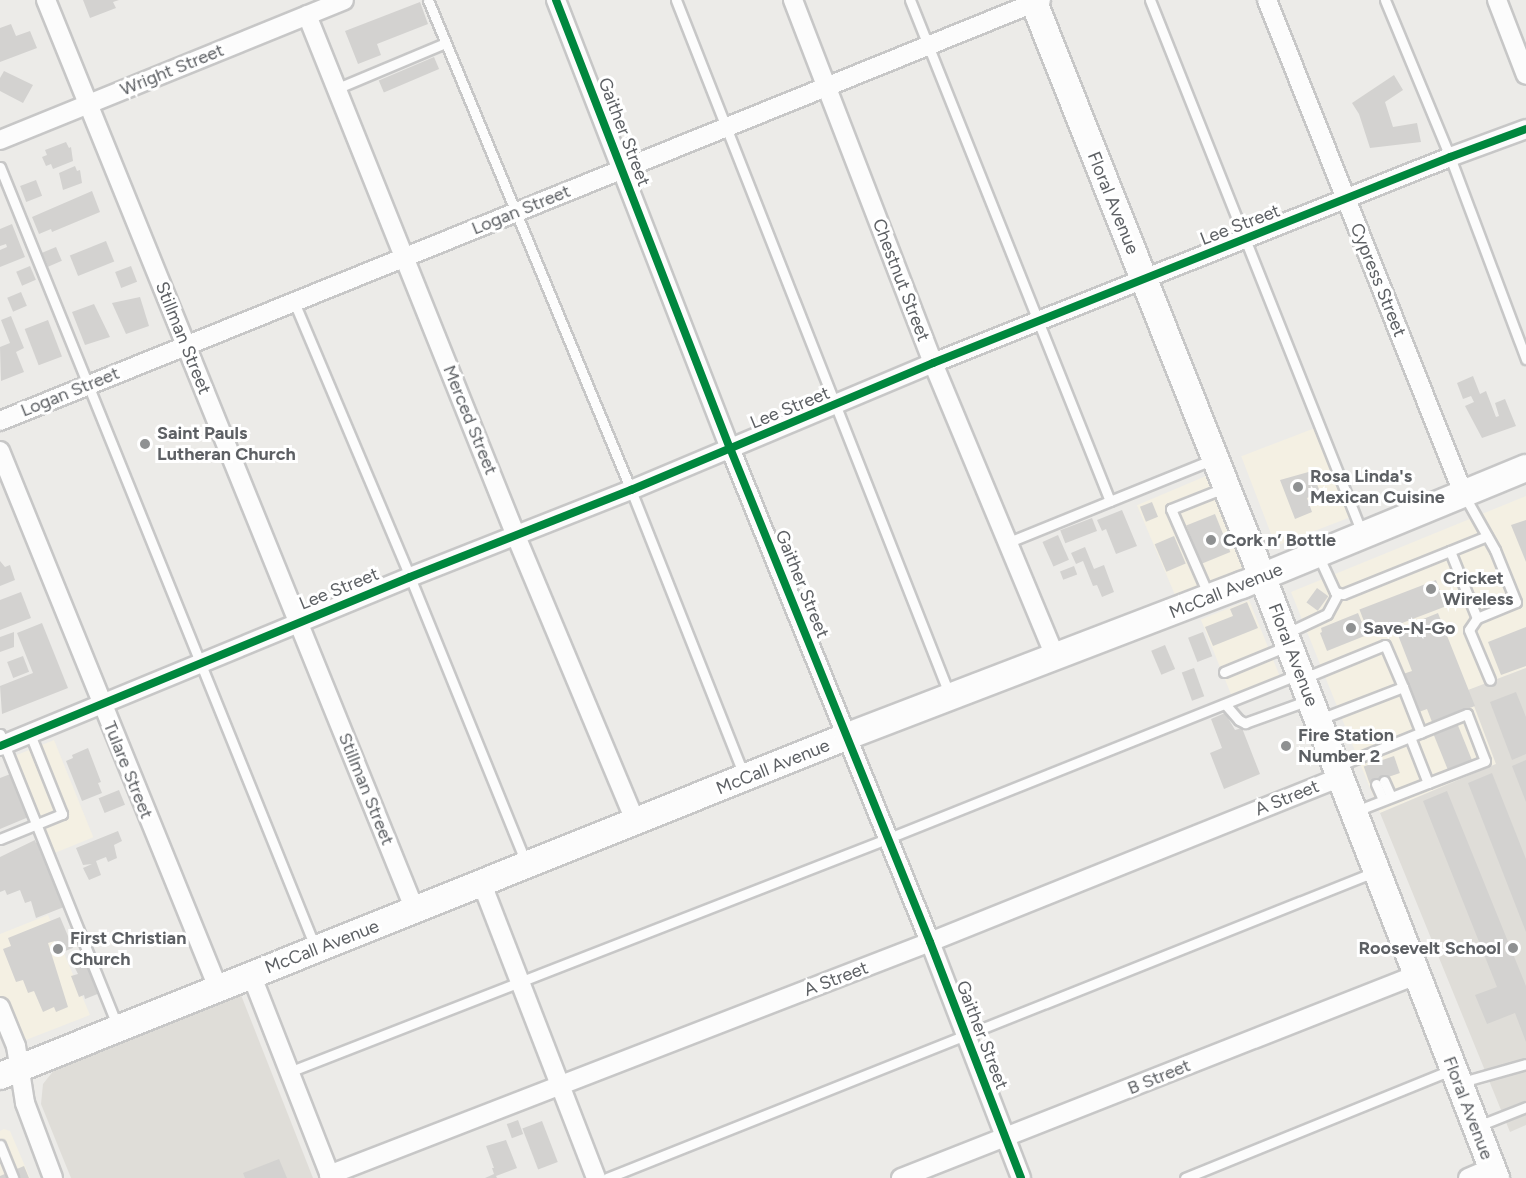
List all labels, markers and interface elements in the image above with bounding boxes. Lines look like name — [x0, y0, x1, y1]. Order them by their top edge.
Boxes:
street label: Wright Street — [117, 39, 227, 101]
street label: Gaither Street — [593, 75, 655, 189]
street label: Floral Avenue — [1083, 149, 1143, 257]
street label: Logan Street — [469, 180, 573, 240]
street label: Lee Street — [1197, 200, 1283, 250]
street label: Chestnut Street — [868, 216, 934, 344]
street label: Cypress Street — [1345, 220, 1411, 340]
street label: Stillman Street — [151, 279, 215, 397]
street label: Logan Street — [18, 362, 122, 422]
street label: Merced Street — [438, 362, 502, 478]
street label: Lee Street — [747, 382, 833, 434]
place label: Saint Pauls Lutheran Church — [157, 423, 296, 466]
marker: Saint Pauls Lutheran Church — [138, 437, 152, 451]
place label: Rosa Linda's Mexican Cuisine — [1310, 466, 1445, 508]
marker: Rosa Linda's Mexican Cuisine — [1291, 480, 1305, 494]
street label: Gaither Street — [771, 527, 833, 641]
place label: Cork n’ Bottle — [1223, 529, 1336, 551]
marker: Cork n’ Bottle — [1204, 533, 1218, 547]
street label: McCall Avenue — [1166, 558, 1286, 624]
street label: Lee Street — [296, 563, 382, 615]
place label: Cricket Wireless — [1443, 568, 1513, 610]
marker: Cricket Wireless — [1424, 582, 1438, 596]
street label: Floral Avenue — [1263, 600, 1323, 710]
place label: Save-N-Go — [1363, 617, 1455, 639]
marker: Save-N-Go — [1344, 621, 1358, 635]
street label: Tulare Street — [99, 718, 157, 822]
place label: Fire Station Number 2 — [1298, 725, 1394, 768]
street label: Stillman Street — [334, 730, 398, 848]
street label: McCall Avenue — [713, 734, 833, 800]
marker: Fire Station Number 2 — [1279, 739, 1293, 753]
street label: A Street — [1252, 775, 1322, 821]
street label: McCall Avenue — [262, 915, 382, 979]
place label: First Christian Church — [70, 928, 186, 970]
place label: Roosevelt School — [1359, 937, 1501, 959]
marker: Roosevelt School — [1506, 941, 1520, 955]
marker: First Christian Church — [51, 942, 65, 956]
street label: A Street — [801, 957, 871, 1001]
street label: Gaither Street — [951, 978, 1013, 1092]
street label: Floral Avenue — [1438, 1053, 1498, 1163]
street label: B Street — [1124, 1055, 1194, 1099]

